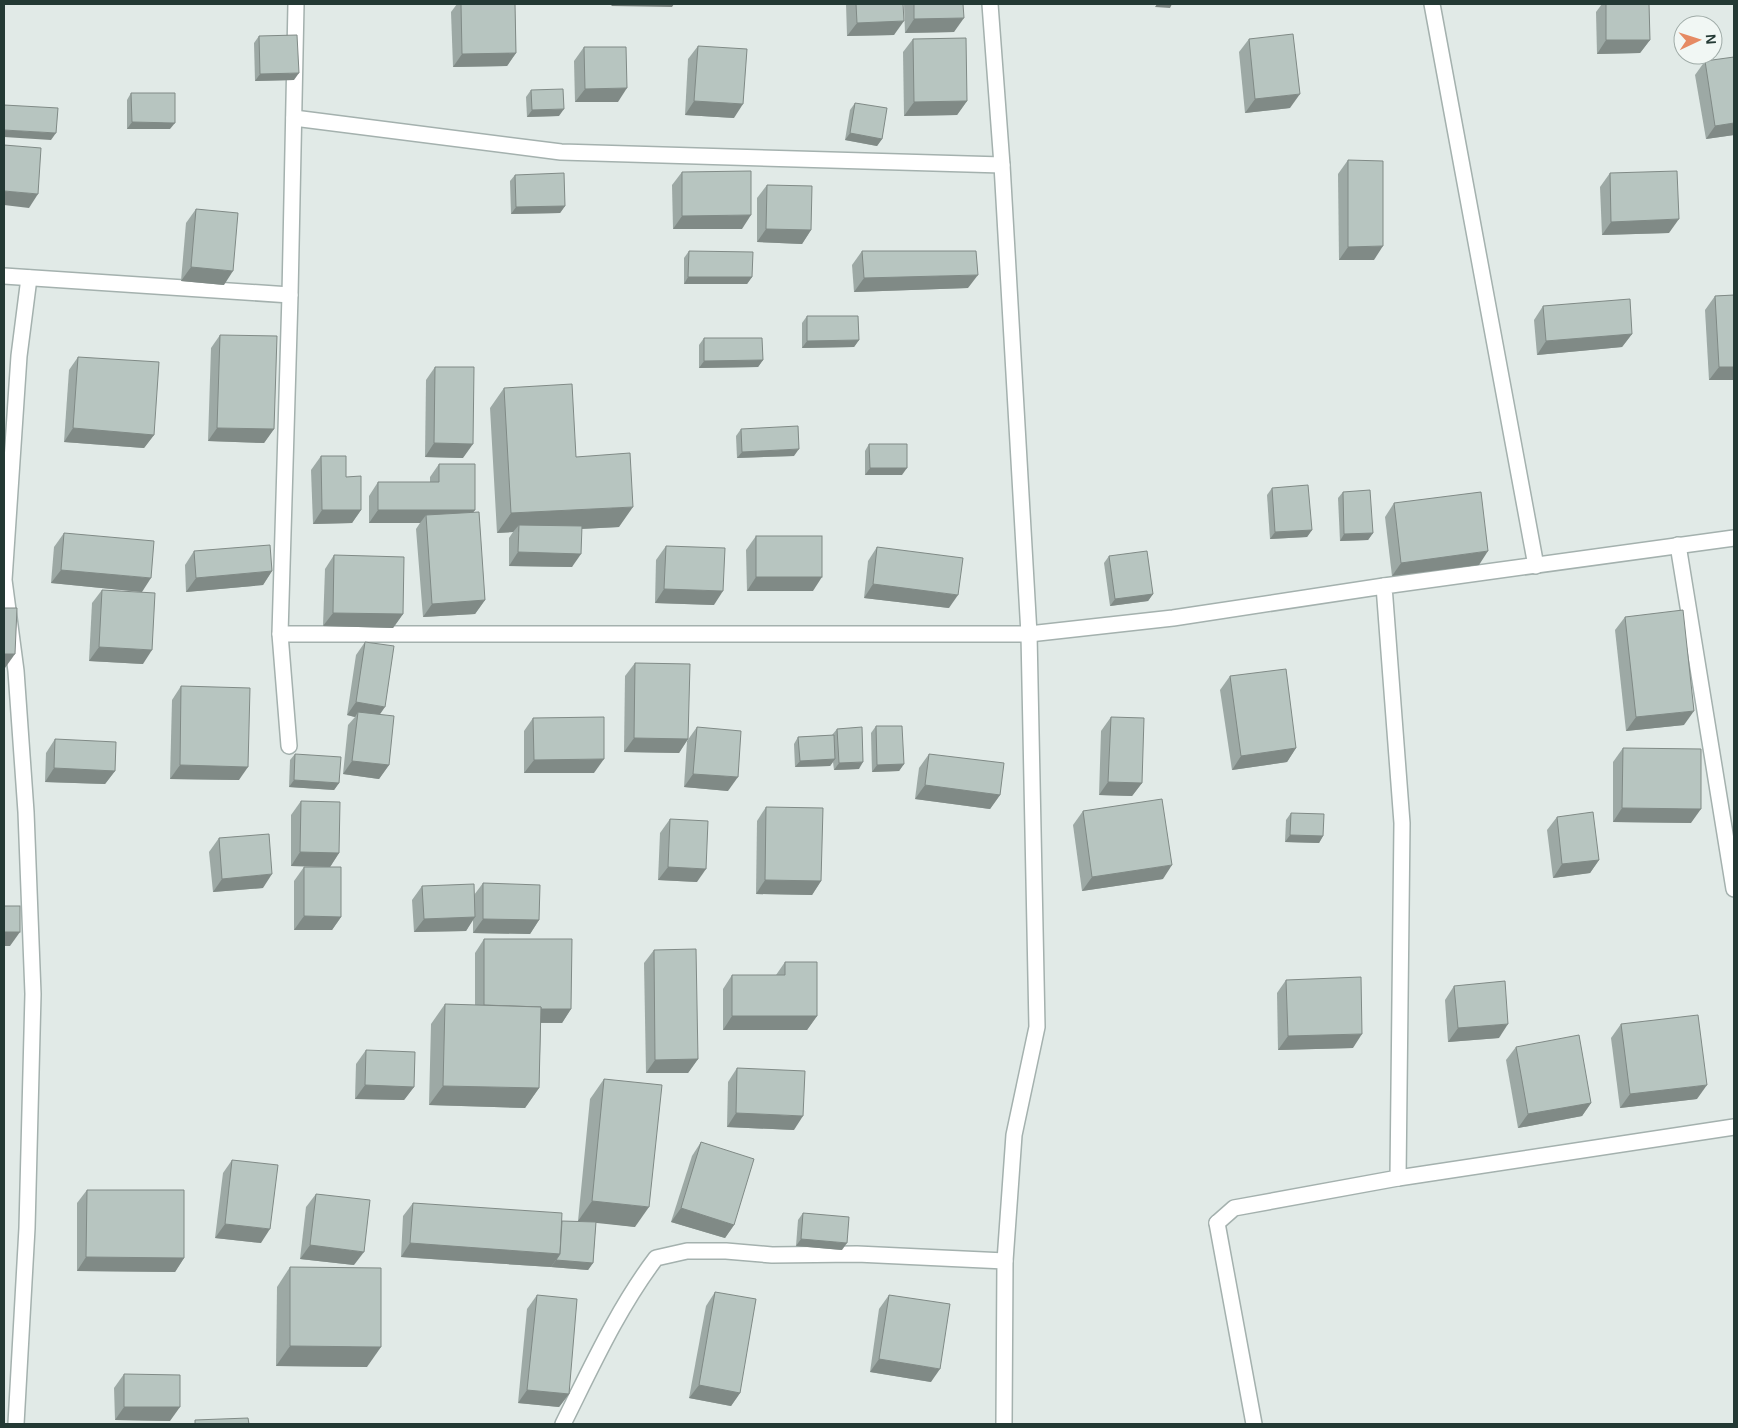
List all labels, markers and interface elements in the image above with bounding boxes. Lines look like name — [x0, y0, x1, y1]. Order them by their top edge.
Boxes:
north arrow — [1673, 15, 1723, 65]
text: N — [1703, 33, 1719, 45]

